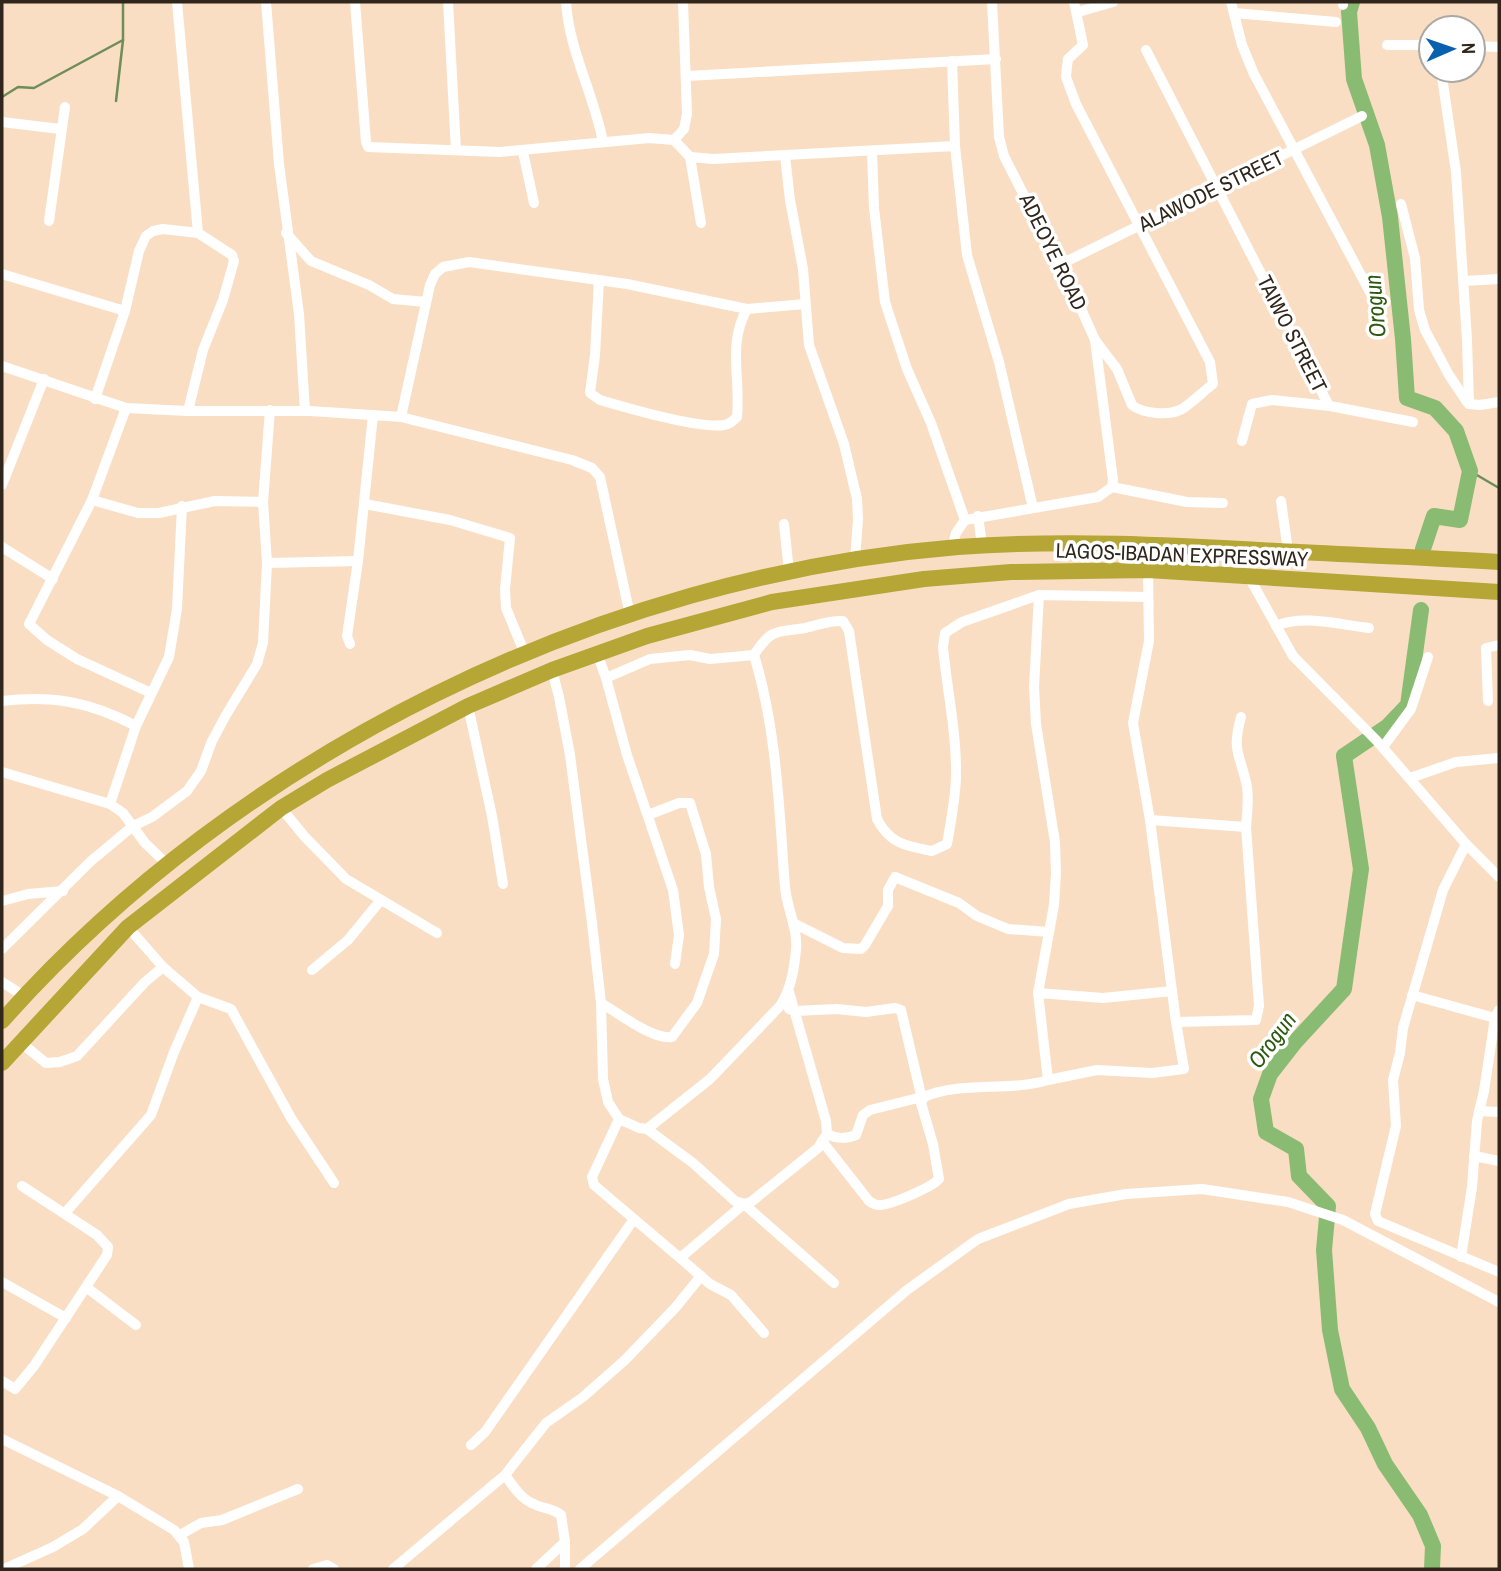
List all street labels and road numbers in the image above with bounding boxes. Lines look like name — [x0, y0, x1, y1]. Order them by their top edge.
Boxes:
street label: ALAWODE STREET — [1132, 143, 1289, 239]
street label: ADEOYE ROAD — [1012, 188, 1094, 315]
street label: TAIWO STREET — [1250, 270, 1335, 398]
street label: LAGOS-IBADAN EXPRESSWAY — [1055, 536, 1309, 573]

